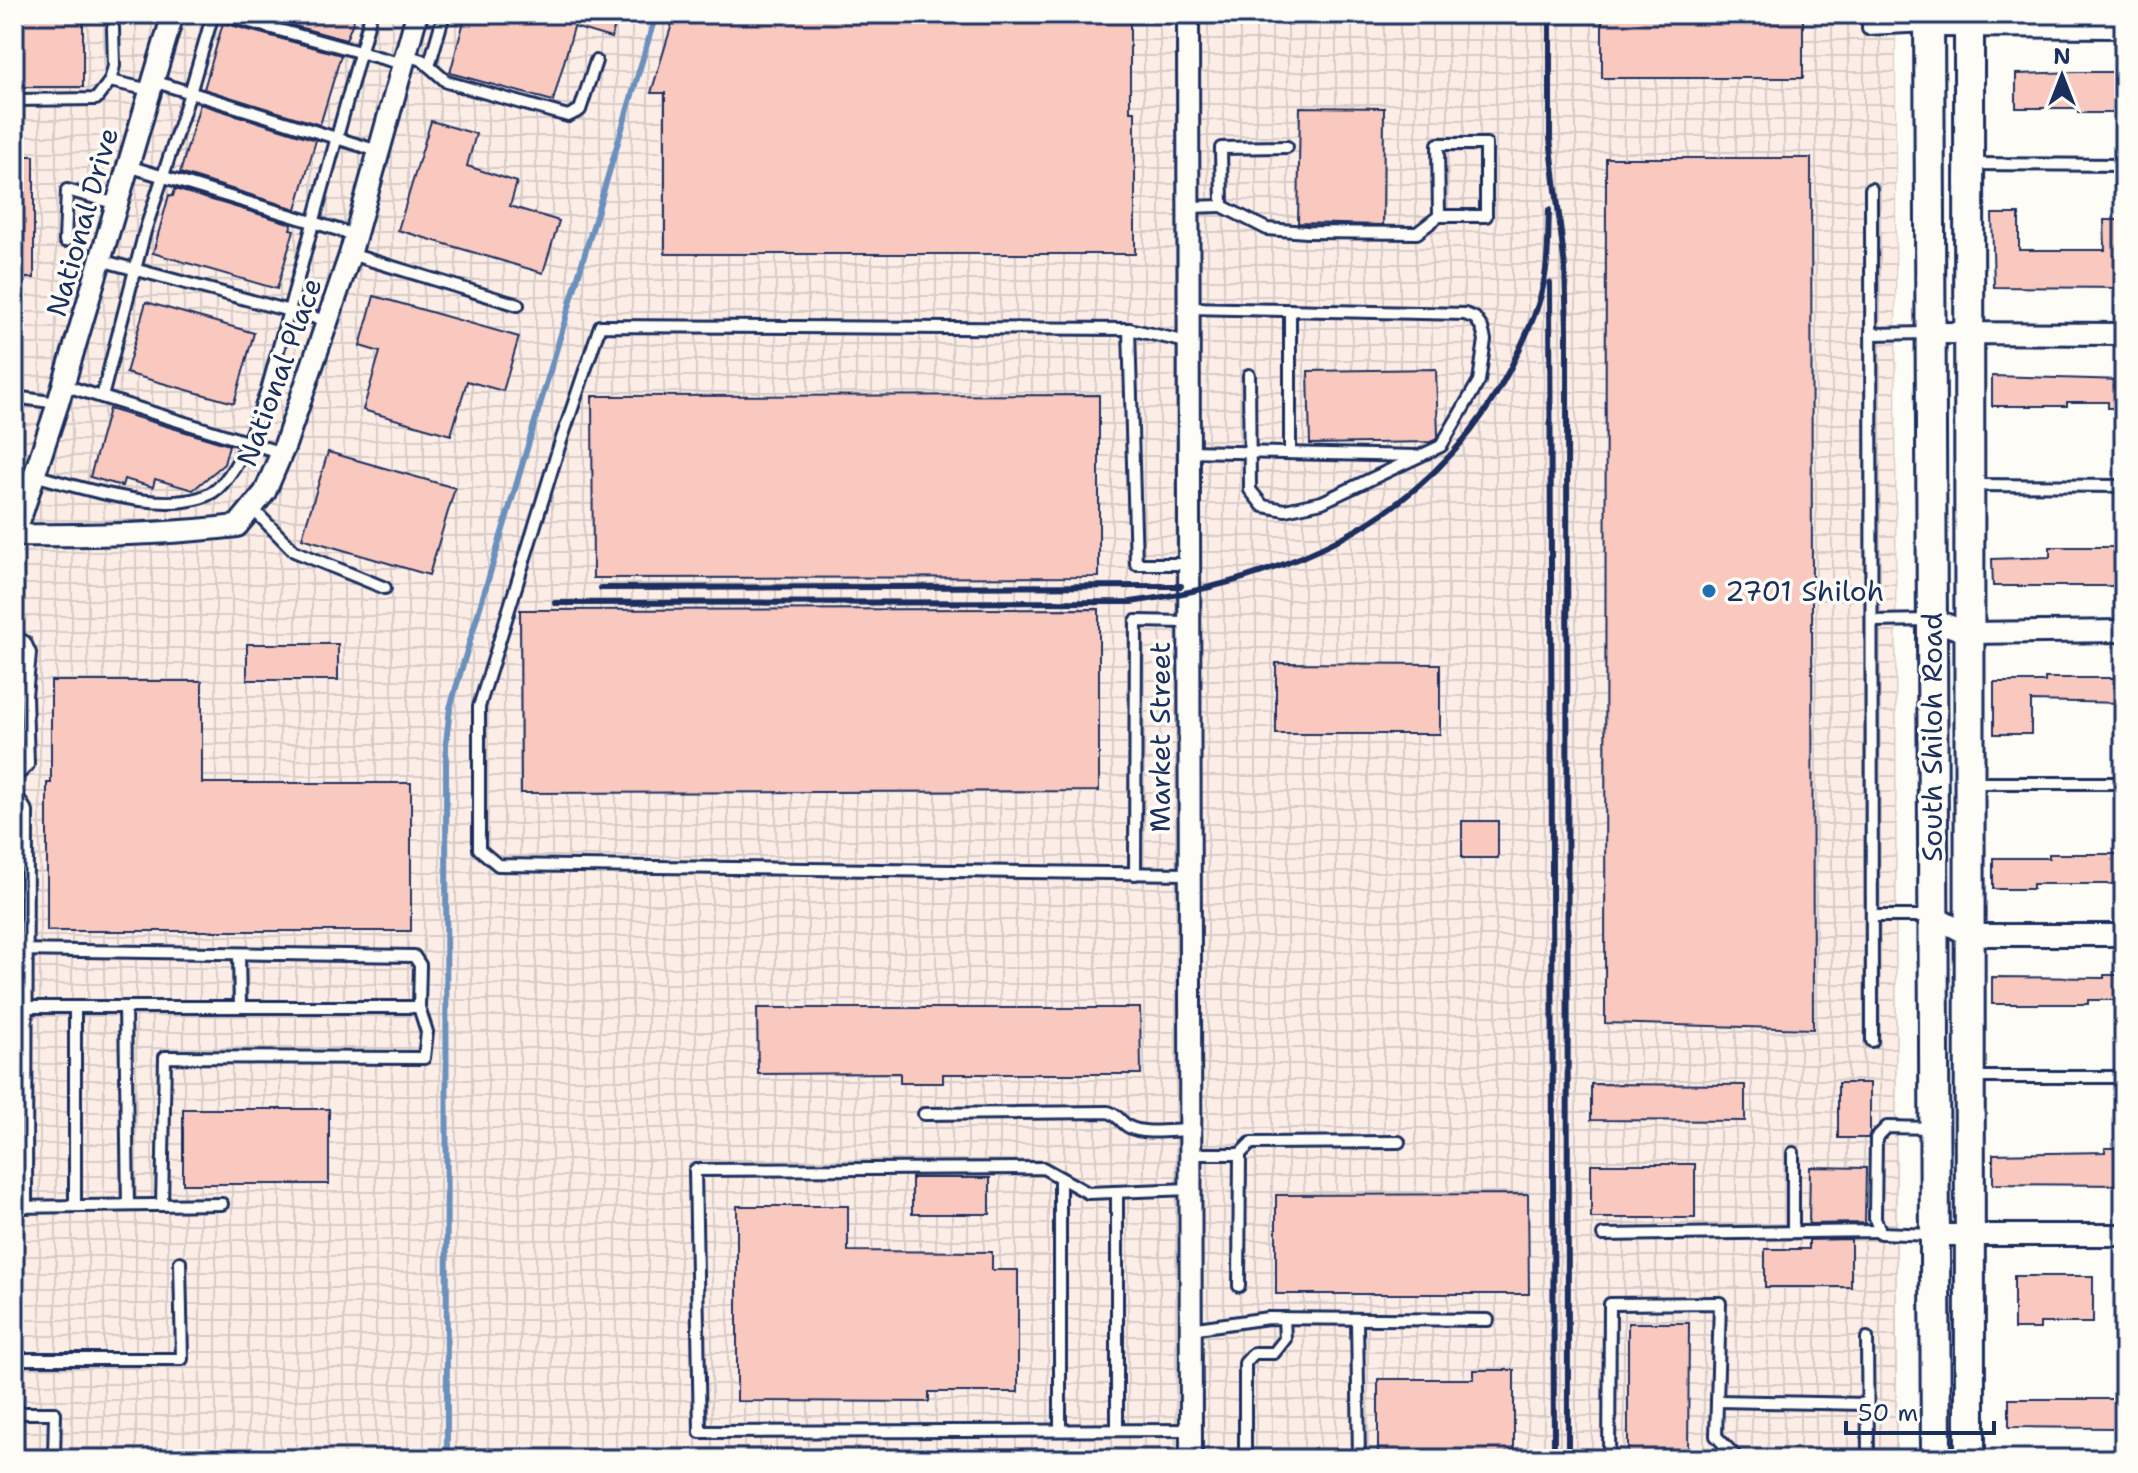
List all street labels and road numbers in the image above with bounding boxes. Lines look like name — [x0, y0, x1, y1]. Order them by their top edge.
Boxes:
street label: National Drive — [37, 123, 127, 321]
street label: National Place — [227, 273, 331, 471]
street label: South Shiloh Road — [1913, 612, 1951, 862]
street label: Market Street — [1141, 642, 1179, 832]

